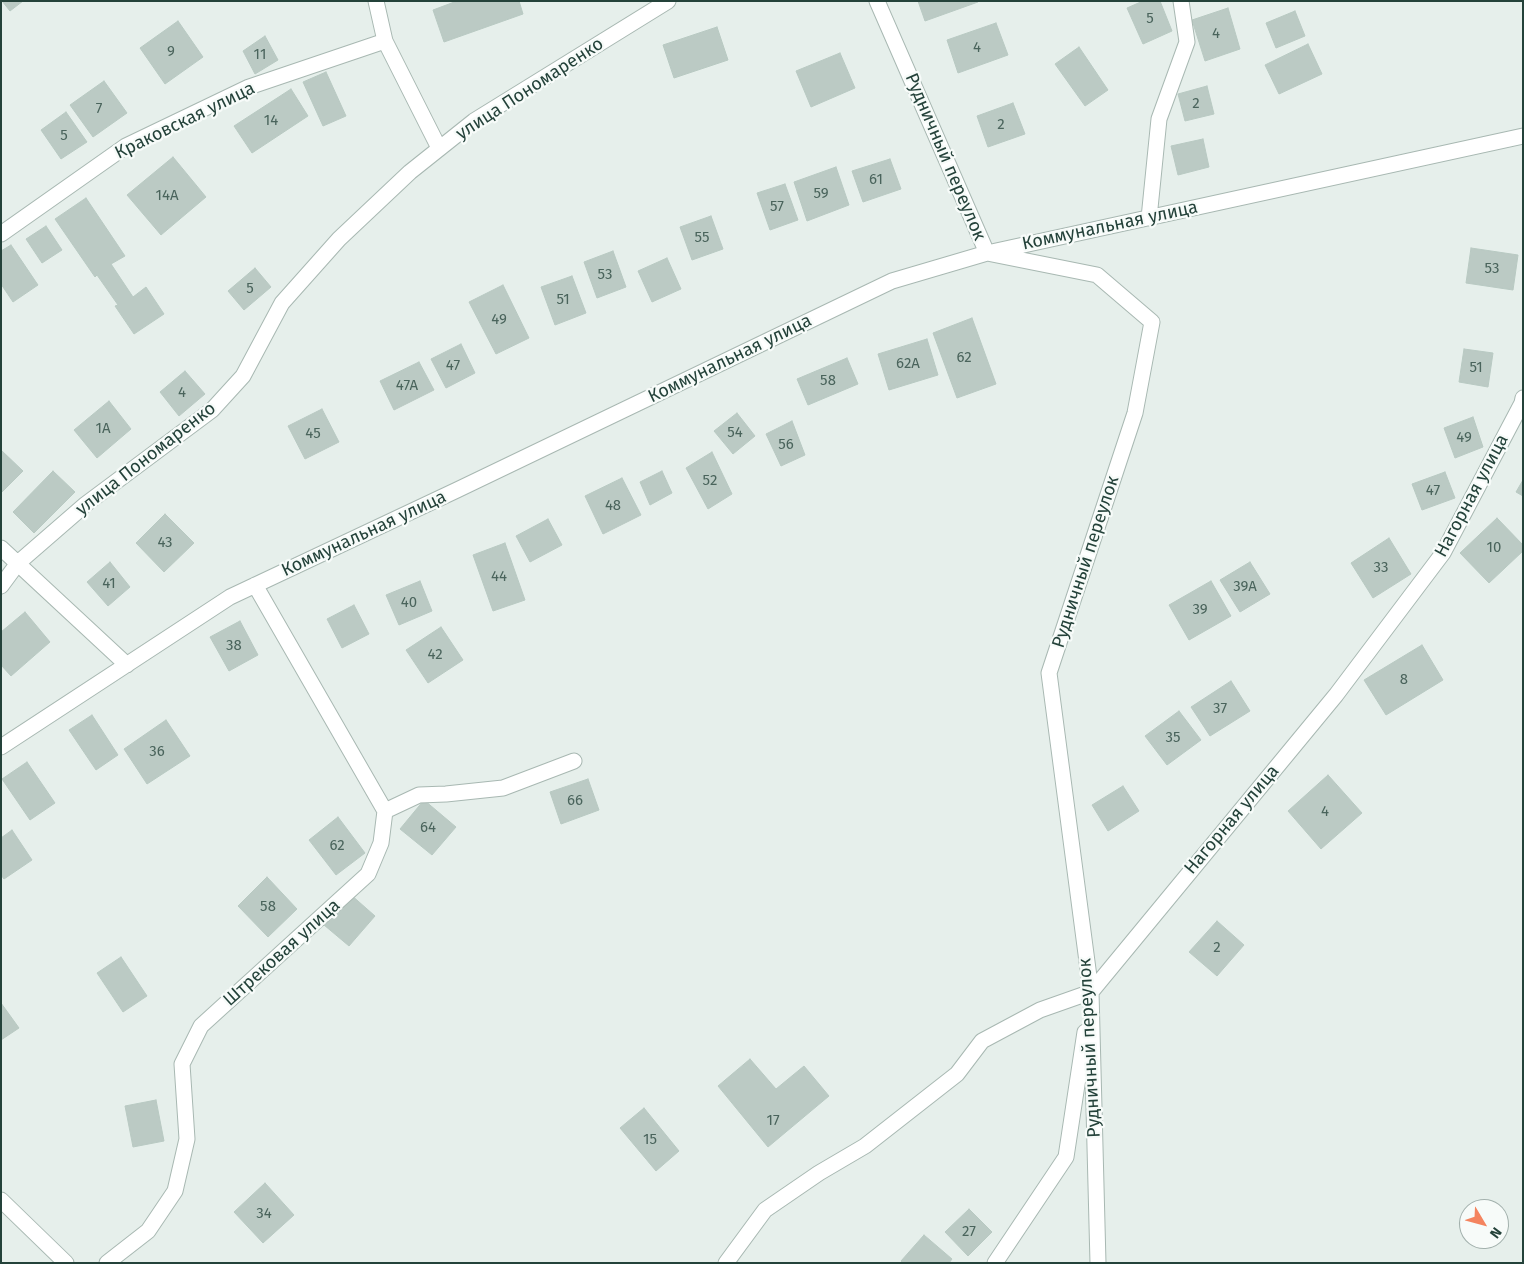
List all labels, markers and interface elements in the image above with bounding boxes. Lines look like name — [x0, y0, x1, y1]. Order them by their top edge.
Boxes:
house number: 5 — [1146, 10, 1154, 28]
house number: 4 — [1212, 25, 1220, 43]
street label: улица Пономаренко — [452, 33, 608, 145]
house number: 4 — [973, 39, 981, 57]
house number: 9 — [167, 43, 175, 61]
house number: 11 — [254, 46, 266, 64]
street label: Рудничный переулок — [900, 70, 990, 244]
street label: Краковская улица — [112, 78, 258, 164]
house number: 2 — [1192, 95, 1200, 113]
house number: 7 — [96, 100, 102, 118]
house number: 14 — [264, 112, 278, 130]
house number: 2 — [997, 116, 1005, 134]
house number: 5 — [60, 127, 68, 145]
house number: 61 — [869, 171, 883, 189]
house number: 59 — [813, 185, 829, 203]
house number: 14А — [155, 187, 179, 205]
street label: Коммунальная улица — [1020, 197, 1200, 255]
house number: 57 — [770, 198, 784, 216]
house number: 55 — [695, 229, 709, 247]
house number: 53 — [1485, 260, 1499, 278]
house number: 53 — [598, 266, 612, 284]
house number: 5 — [246, 280, 254, 298]
house number: 51 — [556, 291, 570, 309]
street label: Коммунальная улица — [645, 310, 815, 408]
house number: 49 — [491, 311, 507, 329]
house number: 62 — [956, 349, 972, 367]
house number: 62А — [896, 355, 920, 373]
house number: 47 — [446, 357, 460, 375]
house number: 51 — [1469, 359, 1483, 377]
house number: 58 — [820, 372, 836, 390]
house number: 47А — [396, 377, 418, 395]
house number: 4 — [178, 384, 186, 402]
street label: улица Пономаренко — [72, 398, 220, 520]
house number: 1А — [95, 420, 111, 438]
house number: 54 — [727, 424, 743, 442]
house number: 45 — [305, 425, 321, 443]
house number: 49 — [1456, 429, 1472, 447]
street label: Нагорная улица — [1431, 431, 1513, 561]
house number: 56 — [778, 436, 794, 454]
house number: 52 — [703, 472, 717, 490]
street label: Рудничный переулок — [1048, 473, 1124, 651]
house number: 47 — [1426, 482, 1440, 500]
street label: Коммунальная улица — [278, 486, 450, 582]
house number: 48 — [605, 497, 621, 515]
house number: 43 — [157, 534, 173, 552]
house number: 10 — [1487, 539, 1501, 557]
house number: 33 — [1374, 559, 1388, 577]
house number: 44 — [491, 568, 507, 586]
house number: 41 — [102, 575, 116, 593]
house number: 39А — [1233, 578, 1257, 596]
house number: 40 — [401, 594, 417, 612]
house number: 39 — [1192, 601, 1208, 619]
house number: 38 — [226, 637, 242, 655]
house number: 42 — [427, 646, 443, 664]
house number: 8 — [1400, 671, 1408, 689]
house number: 37 — [1213, 700, 1227, 718]
house number: 35 — [1166, 729, 1180, 747]
house number: 36 — [149, 743, 165, 761]
street label: Нагорная улица — [1180, 761, 1284, 879]
house number: 66 — [567, 792, 583, 810]
house number: 4 — [1321, 803, 1329, 821]
house number: 64 — [420, 819, 436, 837]
house number: 62 — [329, 837, 345, 855]
street label: Штрековая улица — [219, 895, 345, 1011]
house number: 58 — [260, 898, 276, 916]
house number: 2 — [1213, 939, 1221, 957]
street label: Рудничный переулок — [1075, 958, 1105, 1138]
house number: 17 — [766, 1112, 780, 1130]
house number: 15 — [643, 1131, 657, 1149]
north arrow — [1459, 1199, 1509, 1249]
house number: 34 — [256, 1205, 272, 1223]
house number: 27 — [962, 1223, 976, 1241]
text: N — [1486, 1224, 1505, 1242]

